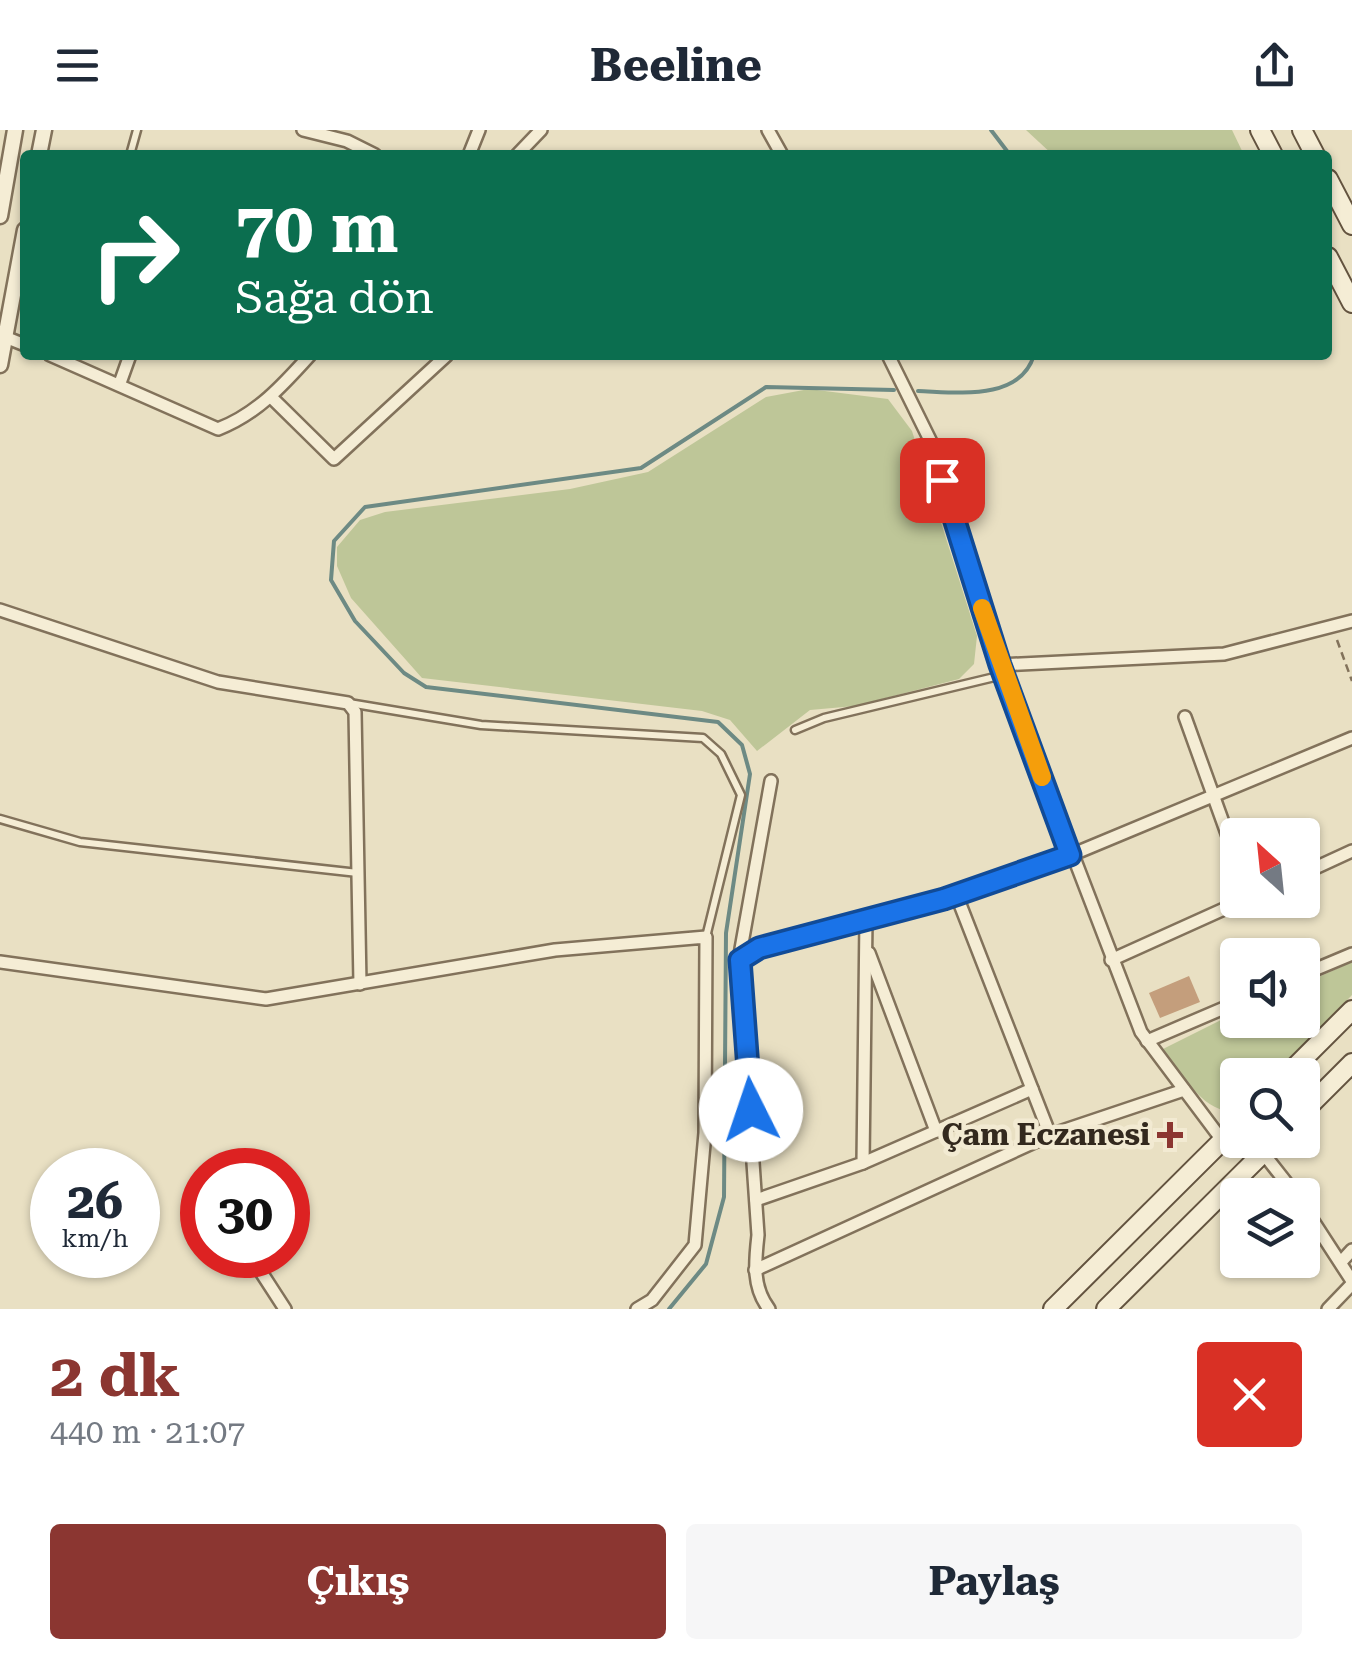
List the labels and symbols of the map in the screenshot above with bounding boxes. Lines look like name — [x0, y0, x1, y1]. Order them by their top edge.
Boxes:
pin — [900, 438, 985, 523]
north arrow — [1220, 818, 1320, 918]
position arrow — [699, 1058, 803, 1162]
place label: Çam Eczanesi — [941, 1117, 1150, 1152]
marker: Çam Eczanesi — [1159, 1124, 1181, 1146]
speed limit sign: 30 — [180, 1148, 310, 1278]

